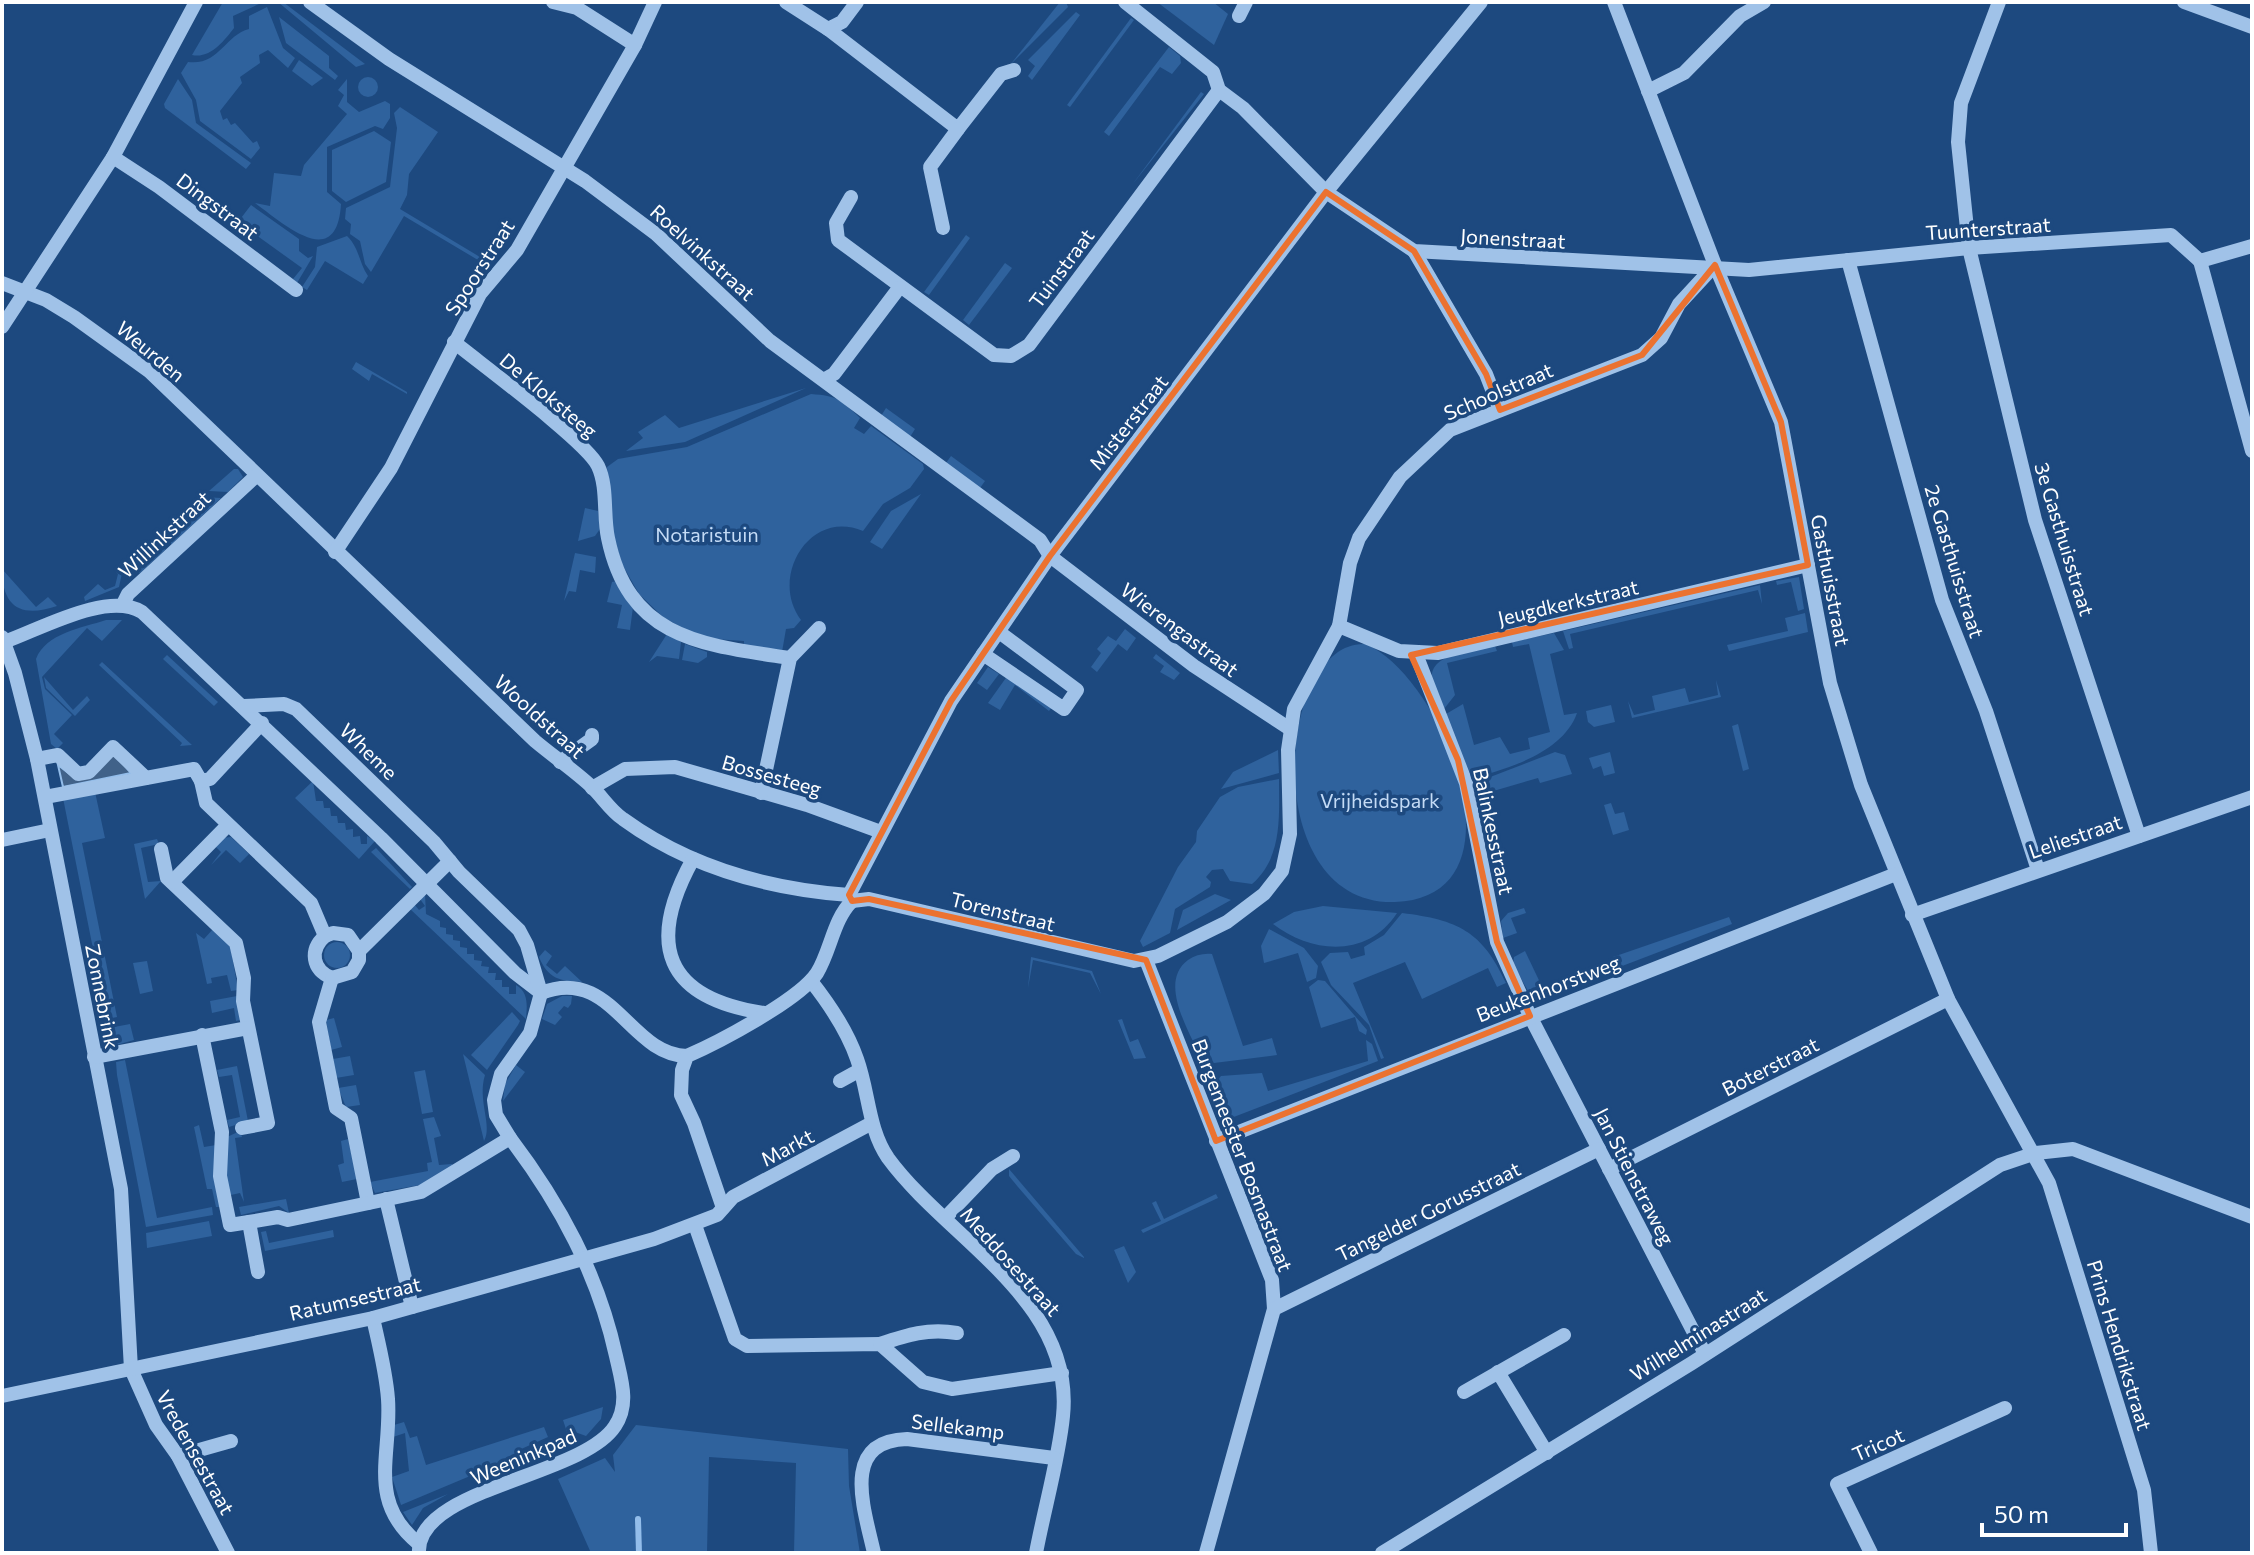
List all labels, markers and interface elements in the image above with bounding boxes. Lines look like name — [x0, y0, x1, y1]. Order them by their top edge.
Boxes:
street label: Dingstraat — [172, 167, 264, 245]
street label: Roelvinkstraat — [646, 199, 760, 305]
street label: Tuunterstraat — [1925, 212, 2051, 244]
street label: Spoorstraat — [439, 215, 519, 319]
street label: Jonenstraat — [1460, 223, 1566, 253]
street label: Tuinstraat — [1023, 224, 1099, 312]
street label: Weurden — [112, 315, 190, 387]
street label: De Kloksteeg — [496, 347, 603, 443]
street label: Schoolstraat — [1440, 357, 1556, 425]
street label: Misterstraat — [1084, 370, 1172, 474]
street label: 3e Gasthuisstraat — [2030, 459, 2100, 619]
street label: 2e Gasthuisstraat — [1920, 482, 1990, 640]
street label: Willinkstraat — [113, 485, 215, 583]
street label: Gasthuisstraat — [1806, 512, 1856, 648]
park label: Notaristuin — [655, 522, 759, 546]
street label: Jeugdkerkstraat — [1495, 574, 1641, 630]
street label: Wierengastraat — [1116, 577, 1244, 681]
street label: Wooldstraat — [490, 669, 590, 763]
street label: Wheme — [335, 718, 403, 784]
street label: Bossesteeg — [719, 749, 825, 801]
street label: Balinkesstraat — [1469, 765, 1519, 897]
park label: Vrijheidspark — [1320, 788, 1440, 812]
street label: Leliestraat — [2025, 809, 2125, 863]
street label: Torenstraat — [948, 886, 1058, 936]
street label: Zonnebrink — [81, 942, 125, 1051]
street label: Beukenhorstweg — [1473, 949, 1624, 1027]
street label: Boterstraat — [1718, 1031, 1822, 1101]
street label: Burgemeester Bosmastraat — [1188, 1035, 1298, 1275]
street label: Jan Stienstraweg — [1590, 1103, 1680, 1249]
street label: Markt — [756, 1123, 818, 1171]
street label: Tangelder Gorusstraat — [1332, 1156, 1524, 1266]
street label: Meddosestraat — [956, 1202, 1066, 1320]
street label: Prins Hendrikstraat — [2083, 1257, 2157, 1433]
street label: Ratumsestraat — [287, 1271, 423, 1325]
street label: Wilhelminastraat — [1625, 1282, 1771, 1386]
street label: Vredensestraat — [152, 1386, 240, 1518]
street label: Sellekamp — [910, 1408, 1006, 1444]
street label: Tricot — [1848, 1422, 1908, 1466]
street label: Weeninkpad — [466, 1423, 580, 1489]
scale bar — [1982, 1487, 2126, 1537]
text: 50 m — [1994, 1499, 2049, 1528]

